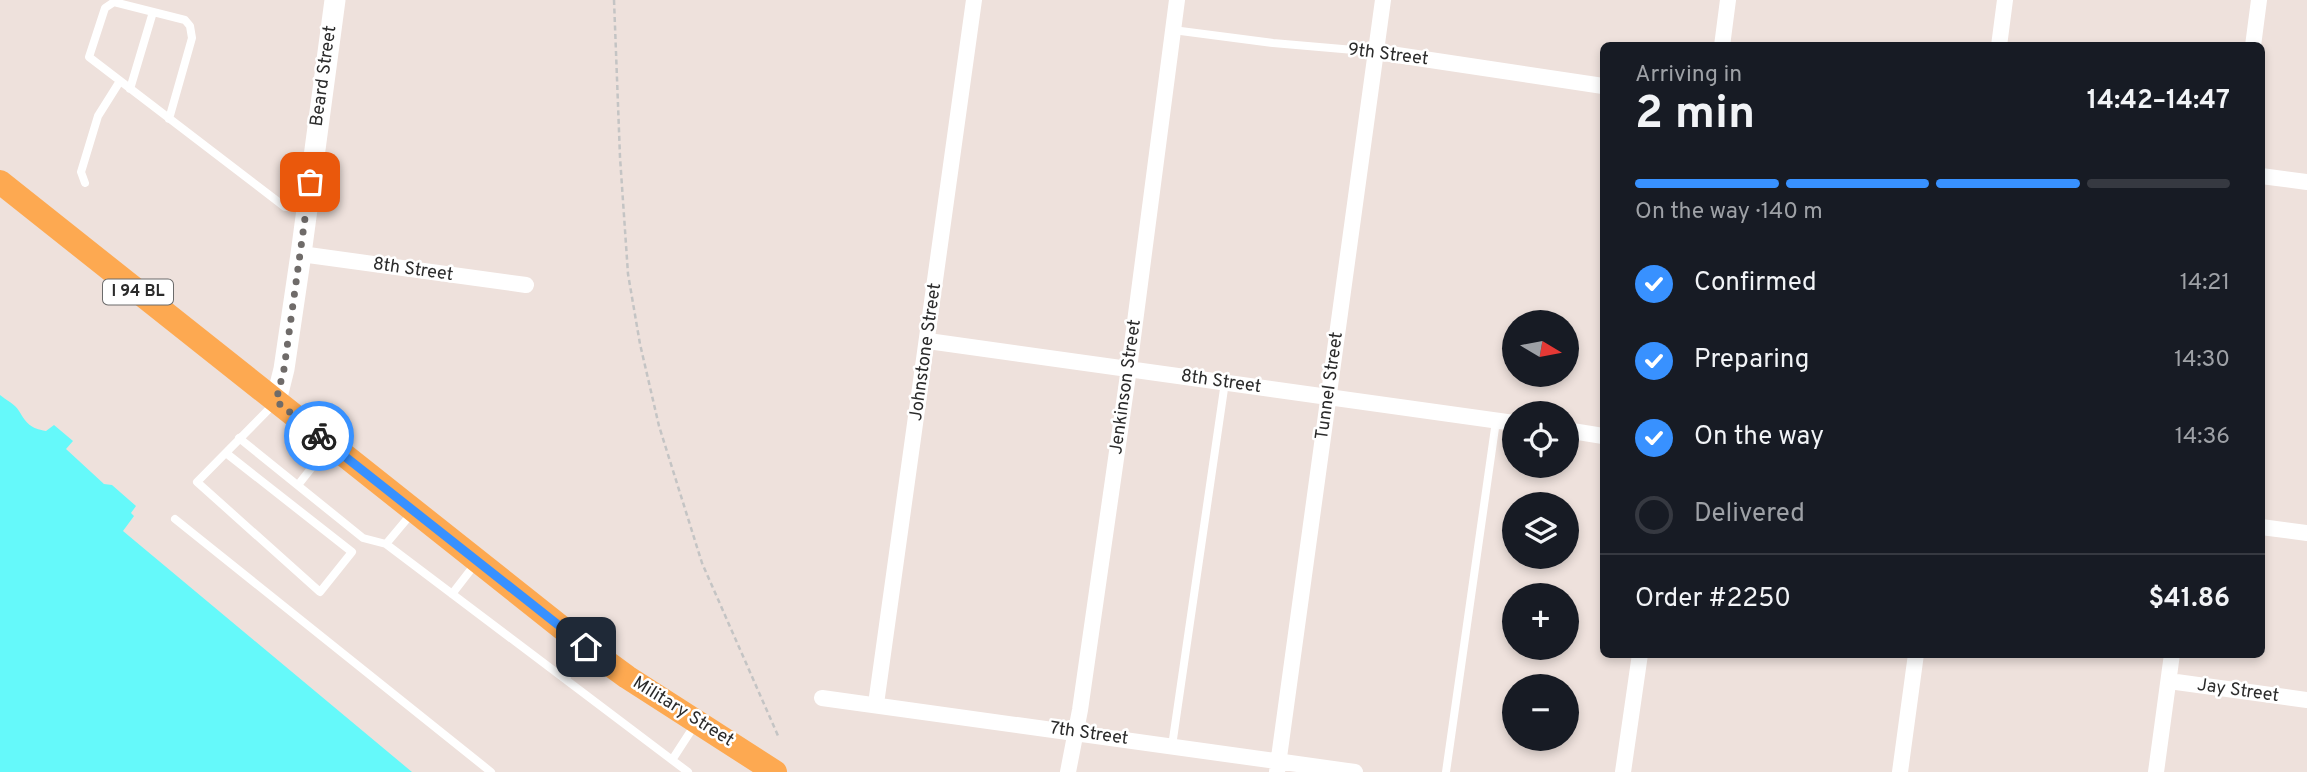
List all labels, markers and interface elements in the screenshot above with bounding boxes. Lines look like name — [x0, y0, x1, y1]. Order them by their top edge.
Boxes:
street label: Beard Street — [306, 24, 342, 128]
street label: 9th Street — [1346, 39, 1430, 71]
text: Arriving in — [1635, 61, 1742, 90]
text: 14:42–14:47 — [2087, 85, 2230, 118]
text: 2 min — [1635, 86, 1755, 145]
pin — [280, 152, 340, 212]
icon: bag — [291, 163, 329, 201]
text: On the way · 140 m — [1635, 198, 1823, 227]
street label: 8th Street — [371, 253, 455, 287]
icon: check — [1635, 265, 1673, 303]
text: Confirmed — [1694, 267, 1817, 300]
text: 14:21 — [2180, 269, 2230, 298]
road number: I 94 BL — [103, 280, 173, 304]
street label: Johnstone Street — [905, 282, 947, 422]
north arrow — [1502, 310, 1578, 387]
map controls — [1502, 310, 1579, 751]
street label: Jenkinson Street — [1105, 318, 1147, 456]
street label: Tunnel Street — [1311, 330, 1349, 442]
icon: check — [1635, 342, 1673, 380]
text: Preparing — [1694, 344, 1809, 377]
text: 14:30 — [2174, 346, 2230, 375]
street label: 8th Street — [1179, 365, 1263, 399]
courier — [284, 401, 354, 471]
button: locate — [1502, 401, 1579, 478]
icon: bike — [300, 417, 338, 455]
icon: check — [1635, 419, 1673, 457]
text: On the way — [1694, 421, 1824, 454]
text: 14:36 — [2175, 423, 2230, 452]
button: layers — [1502, 492, 1579, 569]
text: Delivered — [1694, 498, 1805, 531]
button: + — [1502, 583, 1579, 660]
text: Order #2250 — [1635, 583, 1791, 616]
text: $41.86 — [2148, 583, 2230, 616]
pin — [556, 617, 616, 677]
icon: home — [567, 628, 605, 666]
street label: Military Street — [628, 672, 738, 752]
button: − — [1502, 674, 1579, 751]
street label: Jay Street — [2196, 674, 2280, 708]
street label: 7th Street — [1048, 717, 1130, 751]

